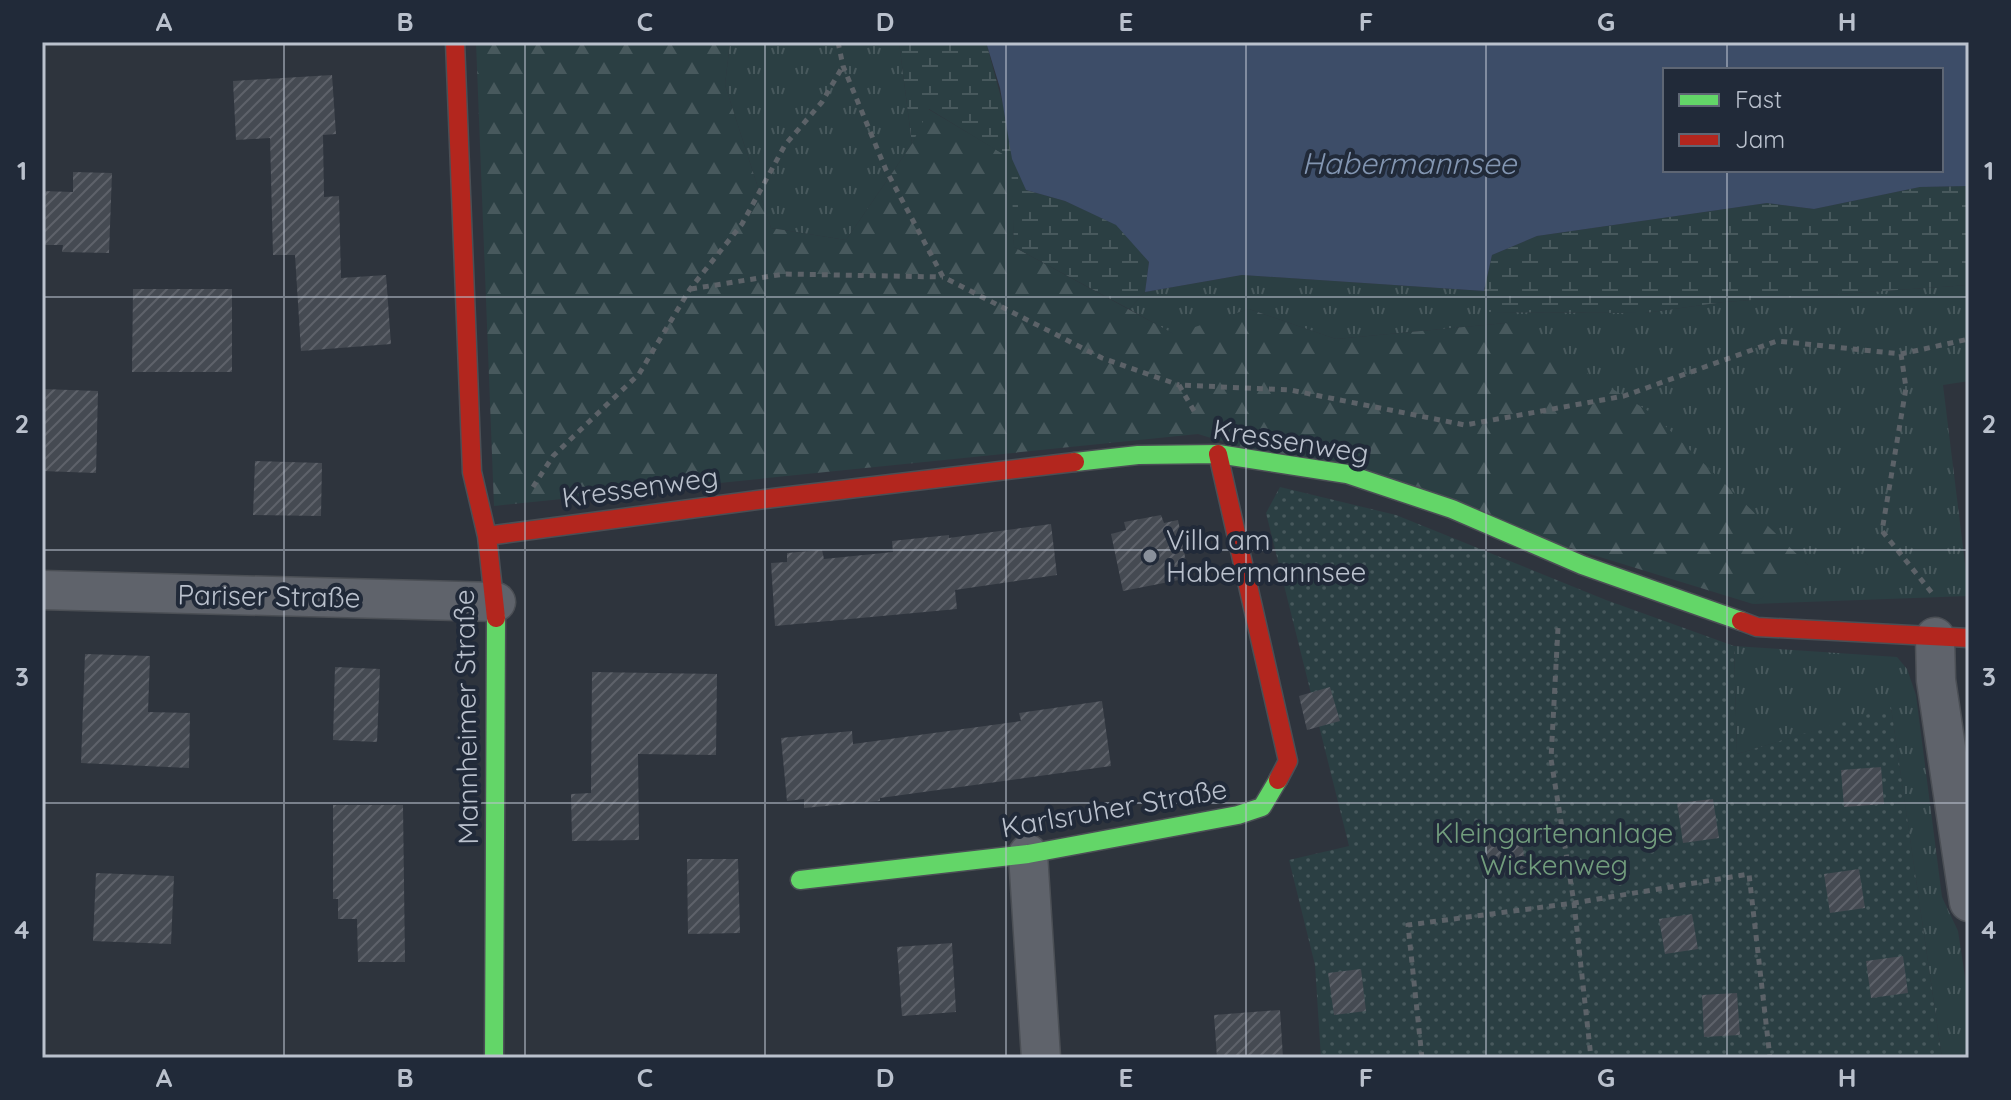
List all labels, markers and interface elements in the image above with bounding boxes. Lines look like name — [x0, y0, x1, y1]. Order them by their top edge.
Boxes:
text: A — [156, 5, 173, 38]
text: B — [396, 5, 414, 38]
text: C — [637, 5, 653, 38]
text: D — [876, 5, 894, 38]
text: E — [1119, 5, 1133, 38]
text: F — [1359, 5, 1373, 38]
text: G — [1597, 5, 1615, 38]
text: H — [1838, 5, 1856, 38]
legend — [1663, 68, 1943, 172]
text: Fast — [1735, 84, 1782, 114]
text: Jam — [1735, 124, 1785, 154]
water label: Habermannsee — [1302, 144, 1517, 182]
text: 1 — [17, 154, 27, 187]
text: 1 — [1984, 154, 1994, 187]
text: 2 — [15, 407, 29, 440]
text: 2 — [1982, 407, 1996, 440]
street label: Kressenweg — [1211, 411, 1371, 470]
street label: Kressenweg — [560, 458, 720, 515]
place label: Villa am Habermannsee — [1166, 522, 1366, 589]
marker: Villa am Habermannsee — [1141, 547, 1159, 565]
street label: Pariser Straße — [177, 576, 361, 615]
street label: Mannheimer Straße — [446, 589, 485, 845]
text: 3 — [15, 660, 29, 693]
text: 3 — [1982, 660, 1996, 693]
street label: Karlsruher Straße — [998, 770, 1229, 845]
park label: Kleingartenanlage Wickenweg — [1435, 815, 1673, 882]
text: 4 — [14, 913, 30, 946]
text: 4 — [1981, 913, 1997, 946]
text: A — [156, 1061, 173, 1094]
text: B — [396, 1061, 414, 1094]
text: C — [637, 1061, 653, 1094]
text: D — [876, 1061, 894, 1094]
text: E — [1119, 1061, 1133, 1094]
text: F — [1359, 1061, 1373, 1094]
text: G — [1597, 1061, 1615, 1094]
text: H — [1838, 1061, 1856, 1094]

